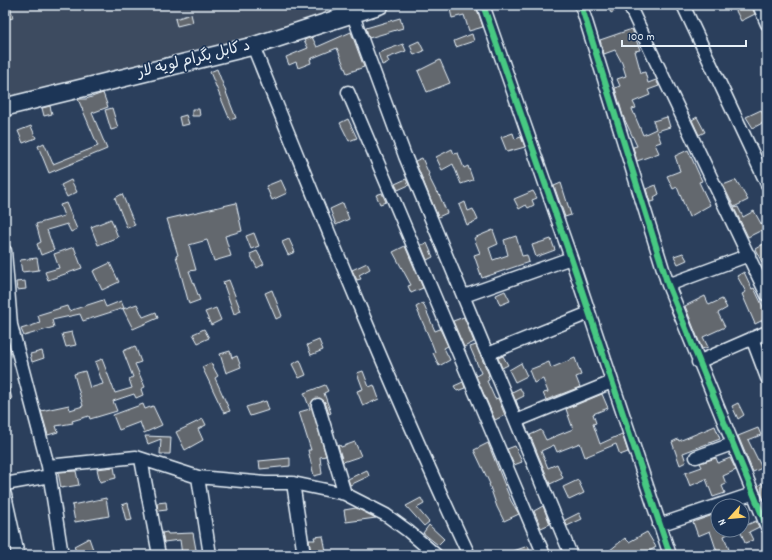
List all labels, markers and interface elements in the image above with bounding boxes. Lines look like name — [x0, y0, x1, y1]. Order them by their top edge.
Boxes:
scale bar — [622, 22, 746, 48]
text: 100 m — [628, 29, 655, 46]
street label: د کابل بگرام لویه لار — [134, 35, 253, 85]
north arrow — [710, 498, 750, 538]
text: N — [714, 515, 731, 528]

